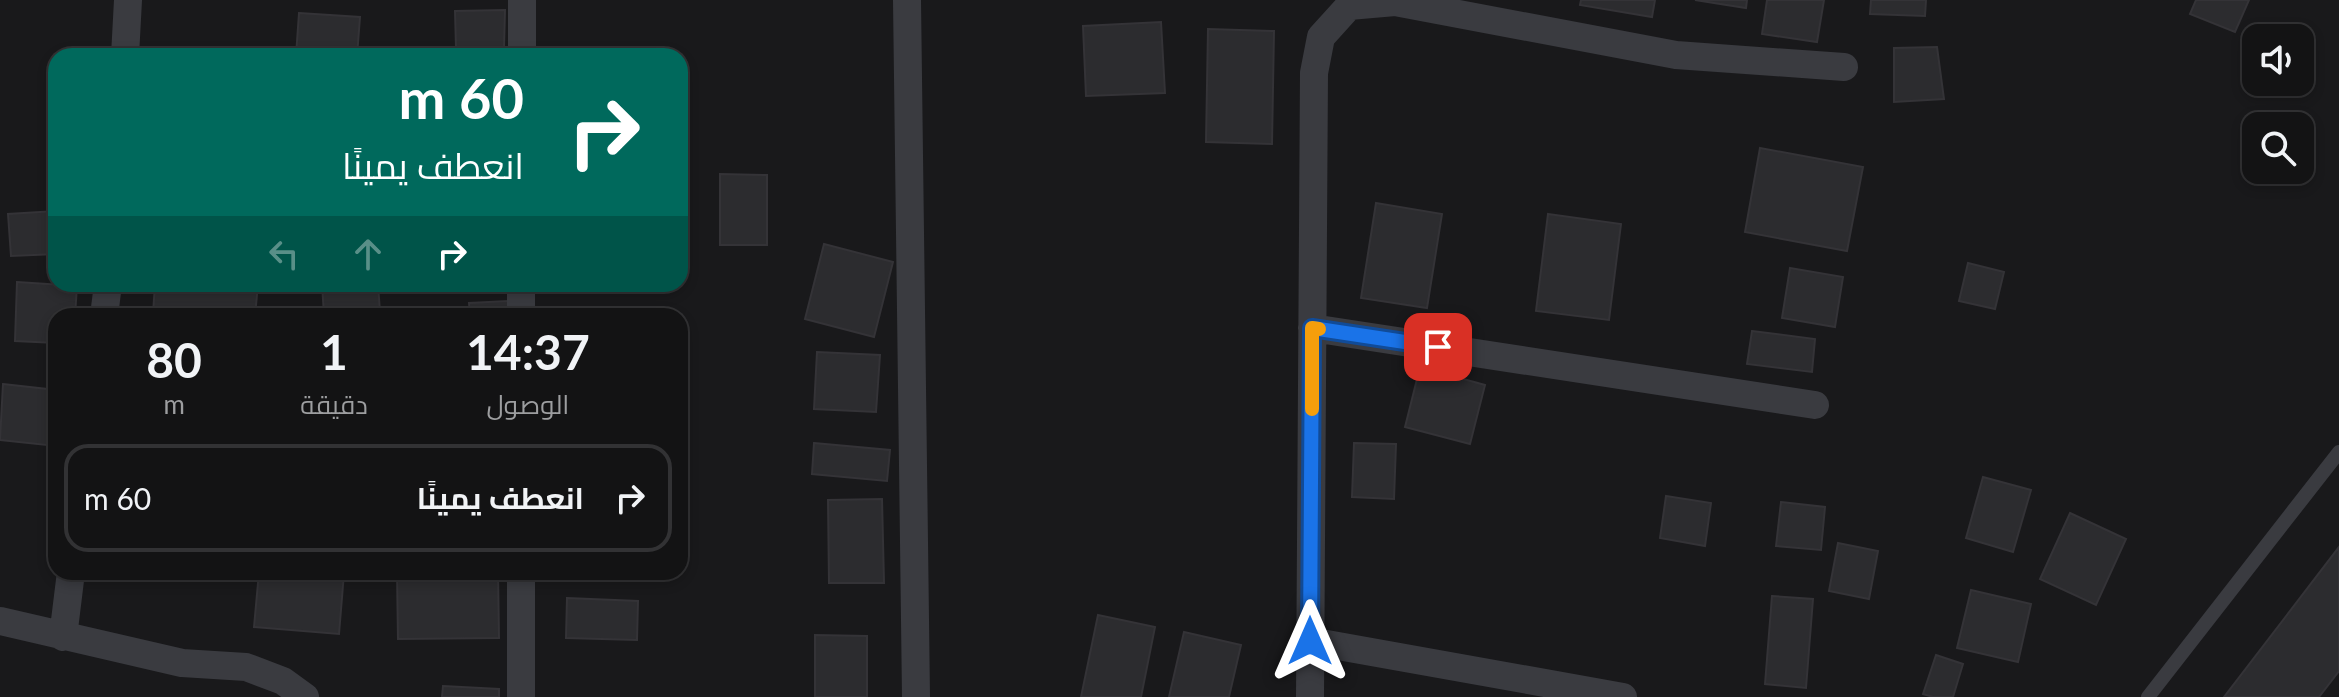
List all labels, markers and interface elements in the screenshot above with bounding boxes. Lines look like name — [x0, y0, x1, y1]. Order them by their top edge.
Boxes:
map controls — [2242, 24, 2314, 184]
button: sound — [2242, 24, 2314, 96]
text: 60 m — [399, 64, 524, 131]
icon: right — [552, 80, 656, 184]
button: search — [2242, 112, 2314, 184]
text: انعطف يمينًا — [342, 143, 524, 187]
icon: left — [262, 232, 306, 276]
icon: ahead — [346, 232, 390, 276]
icon: right — [430, 232, 474, 276]
pin — [1404, 313, 1472, 381]
text: 1 — [320, 323, 348, 380]
text: 14:37 — [466, 323, 590, 380]
icon: arrive — [1416, 325, 1460, 369]
text: 80 — [146, 331, 202, 388]
text: m — [163, 388, 185, 420]
text: دقيقة — [300, 388, 368, 420]
text: الوصول — [486, 388, 569, 420]
icon: right — [608, 476, 652, 520]
text: انعطف يمينًا — [417, 479, 584, 515]
text: 60 m — [84, 480, 151, 516]
position arrow — [1268, 599, 1352, 683]

